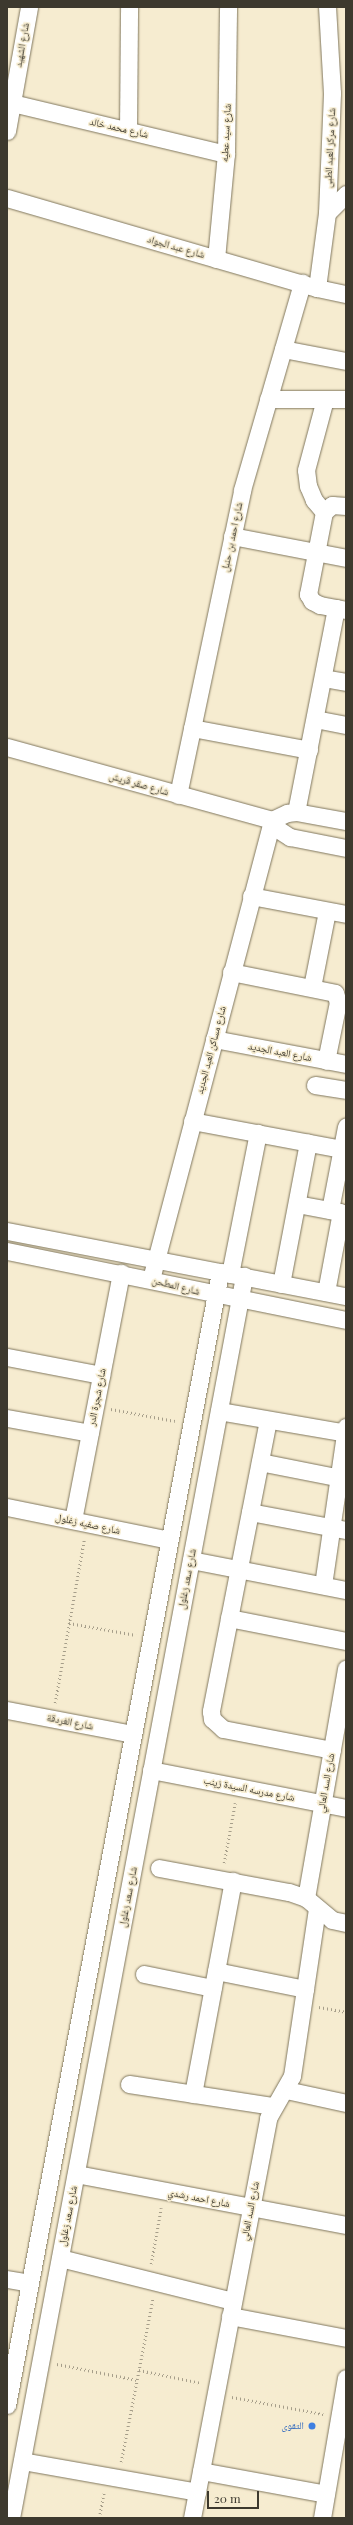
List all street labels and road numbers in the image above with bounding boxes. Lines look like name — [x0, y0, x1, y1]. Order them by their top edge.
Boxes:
street label: شارع الشهيد — [12, 22, 32, 68]
street label: شارع سيد عطيه — [218, 104, 234, 162]
street label: شارع مركز العبد الطبى — [322, 108, 338, 188]
street label: شارع محمد خالد — [89, 115, 149, 141]
street label: شارع عبد الجواد — [146, 233, 206, 261]
street label: شارع احمد بن حنبل — [219, 501, 245, 573]
street label: شارع صقر قريش — [108, 770, 170, 798]
street label: شارع مساكن العبد الجديد — [193, 1005, 229, 1095]
street label: شارع العبد الجديد — [247, 1040, 313, 1064]
street label: شارع المطحن — [151, 1274, 201, 1298]
street label: شارع شجرة الدر — [86, 1367, 108, 1427]
street label: شارع صفيه زغلول — [55, 1511, 121, 1537]
street label: شارع سعد زغلول — [175, 1548, 199, 1610]
street label: شارع الغردقة — [46, 1712, 94, 1732]
street label: شارع السد العالي — [315, 1752, 337, 1814]
street label: شارع مدرسه السيدة زينب — [202, 1774, 296, 1804]
street label: شارع سعد زغلول — [116, 1866, 140, 1928]
street label: شارع السد العالي — [238, 2180, 262, 2242]
street label: شارع سعد زغلول — [56, 2185, 80, 2247]
street label: شارع احمد رشدي — [167, 2186, 231, 2210]

